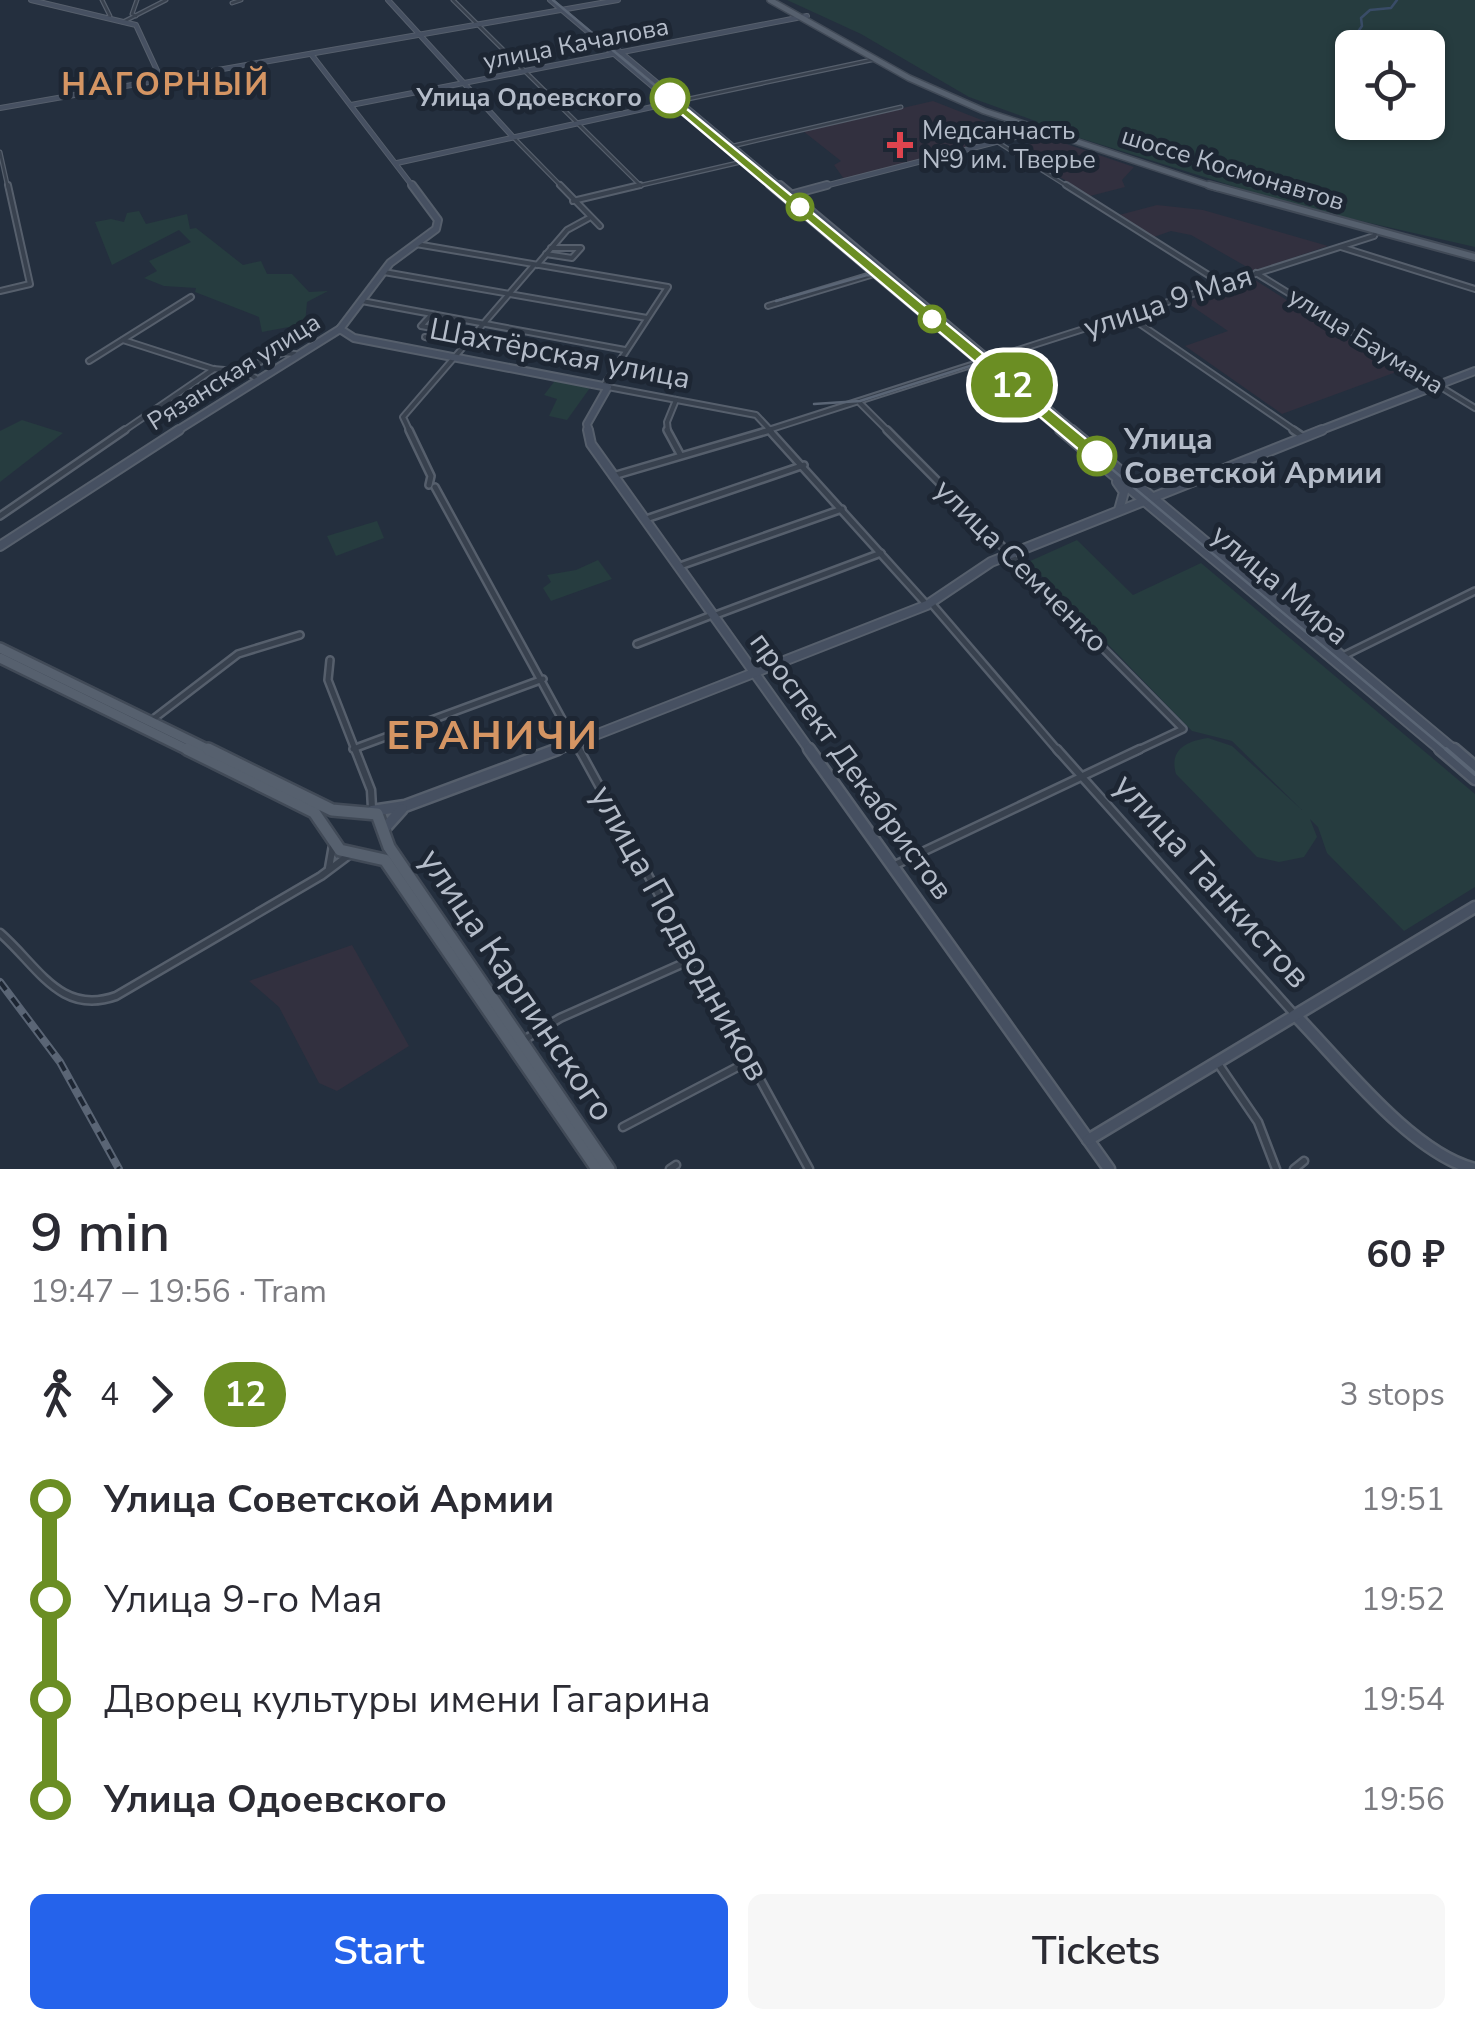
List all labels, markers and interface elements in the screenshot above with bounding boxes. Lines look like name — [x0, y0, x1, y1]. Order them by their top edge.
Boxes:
street label: улица Качалова — [480, 9, 672, 79]
map controls — [1335, 30, 1445, 140]
button: locate — [1335, 30, 1445, 140]
district label: НАГОРНЫЙ — [61, 63, 271, 106]
marker: Улица Одоевского — [651, 79, 689, 117]
place label: Улица Одоевского — [415, 81, 642, 115]
place label: Медсанчасть №9 им. Тверье — [922, 114, 1096, 177]
street label: шоссе Космонавтов — [1117, 119, 1349, 219]
marker: Медсанчасть №9 им. Тверье — [887, 132, 913, 158]
unlabelled marker — [787, 194, 813, 220]
street label: улица 9 Мая — [1078, 255, 1258, 349]
street label: улица Баумана — [1282, 280, 1450, 402]
street label: Рязанская улица — [141, 305, 327, 439]
unlabelled marker — [919, 306, 945, 332]
street label: Шахтёрская улица — [426, 309, 694, 399]
line badge: 12 — [967, 352, 1057, 418]
text: 12 — [991, 362, 1033, 409]
place label: Улица Советской Армии — [1123, 419, 1382, 494]
marker: Улица Советской Армии — [1078, 437, 1116, 475]
street label: улица Семченко — [925, 470, 1117, 662]
street label: улица Мира — [1202, 515, 1358, 655]
street label: проспект Декабристов — [740, 624, 962, 908]
district label: ЕРАНИЧИ — [387, 709, 599, 763]
street label: улица Танкистов — [1103, 763, 1321, 999]
street label: улица Подводников — [579, 777, 781, 1089]
street label: улица Карпинского — [408, 839, 626, 1131]
text: 9 min — [30, 1195, 170, 1270]
text: 60 ₽ — [1366, 1229, 1445, 1280]
text: 19:47 – 19:56 · Tram — [30, 1270, 327, 1313]
icon: walk — [30, 1367, 85, 1422]
icon: forward — [134, 1367, 189, 1422]
text: 12 — [224, 1371, 266, 1418]
text: 4 — [100, 1373, 119, 1416]
text: 3 stops — [1339, 1373, 1445, 1416]
text: Улица Советской Армии — [104, 1474, 554, 1525]
text: 19:51 — [1361, 1478, 1445, 1521]
text: Улица 9-го Мая — [104, 1574, 383, 1625]
text: 19:52 — [1361, 1578, 1445, 1621]
text: Дворец культуры имени Гагарина — [104, 1674, 711, 1725]
text: 19:54 — [1361, 1678, 1445, 1721]
text: Улица Одоевского — [104, 1774, 447, 1825]
text: 19:56 — [1361, 1778, 1445, 1821]
button: Start — [30, 1894, 728, 2009]
button: Tickets — [748, 1894, 1445, 2009]

